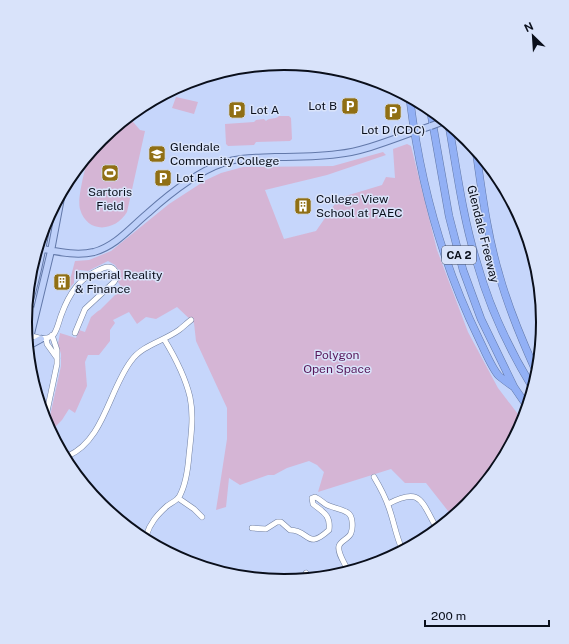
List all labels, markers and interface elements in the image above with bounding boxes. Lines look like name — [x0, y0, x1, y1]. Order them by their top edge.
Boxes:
north arrow — [513, 16, 553, 56]
text: N — [522, 20, 535, 34]
parking icon: Lot B — [340, 96, 360, 116]
place label: Lot B — [308, 99, 337, 113]
parking icon: Lot A — [227, 100, 247, 120]
parking icon: Lot D (CDC) — [383, 102, 403, 122]
place label: Lot A — [250, 103, 280, 117]
place label: Lot D (CDC) — [361, 123, 425, 137]
place label: Glendale Community College — [170, 140, 280, 168]
school or university icon: Glendale Community College — [147, 144, 167, 164]
sports icon: Sartoris Field — [100, 163, 120, 183]
parking icon: Lot E — [153, 168, 173, 188]
place label: Lot E — [176, 171, 204, 185]
street label: Glendale Freeway — [464, 184, 502, 285]
place label: Sartoris Field — [88, 185, 132, 213]
place label: College View School at PAEC — [316, 192, 403, 220]
building icon: College View School at PAEC — [293, 196, 313, 216]
road number: CA 2 — [442, 246, 476, 264]
place label: Imperial Reality & Finance — [75, 268, 163, 296]
building icon: Imperial Reality & Finance — [52, 272, 72, 292]
park label: Polygon Open Space — [303, 348, 371, 376]
scale bar — [425, 602, 549, 628]
text: 200 m — [431, 609, 466, 623]

